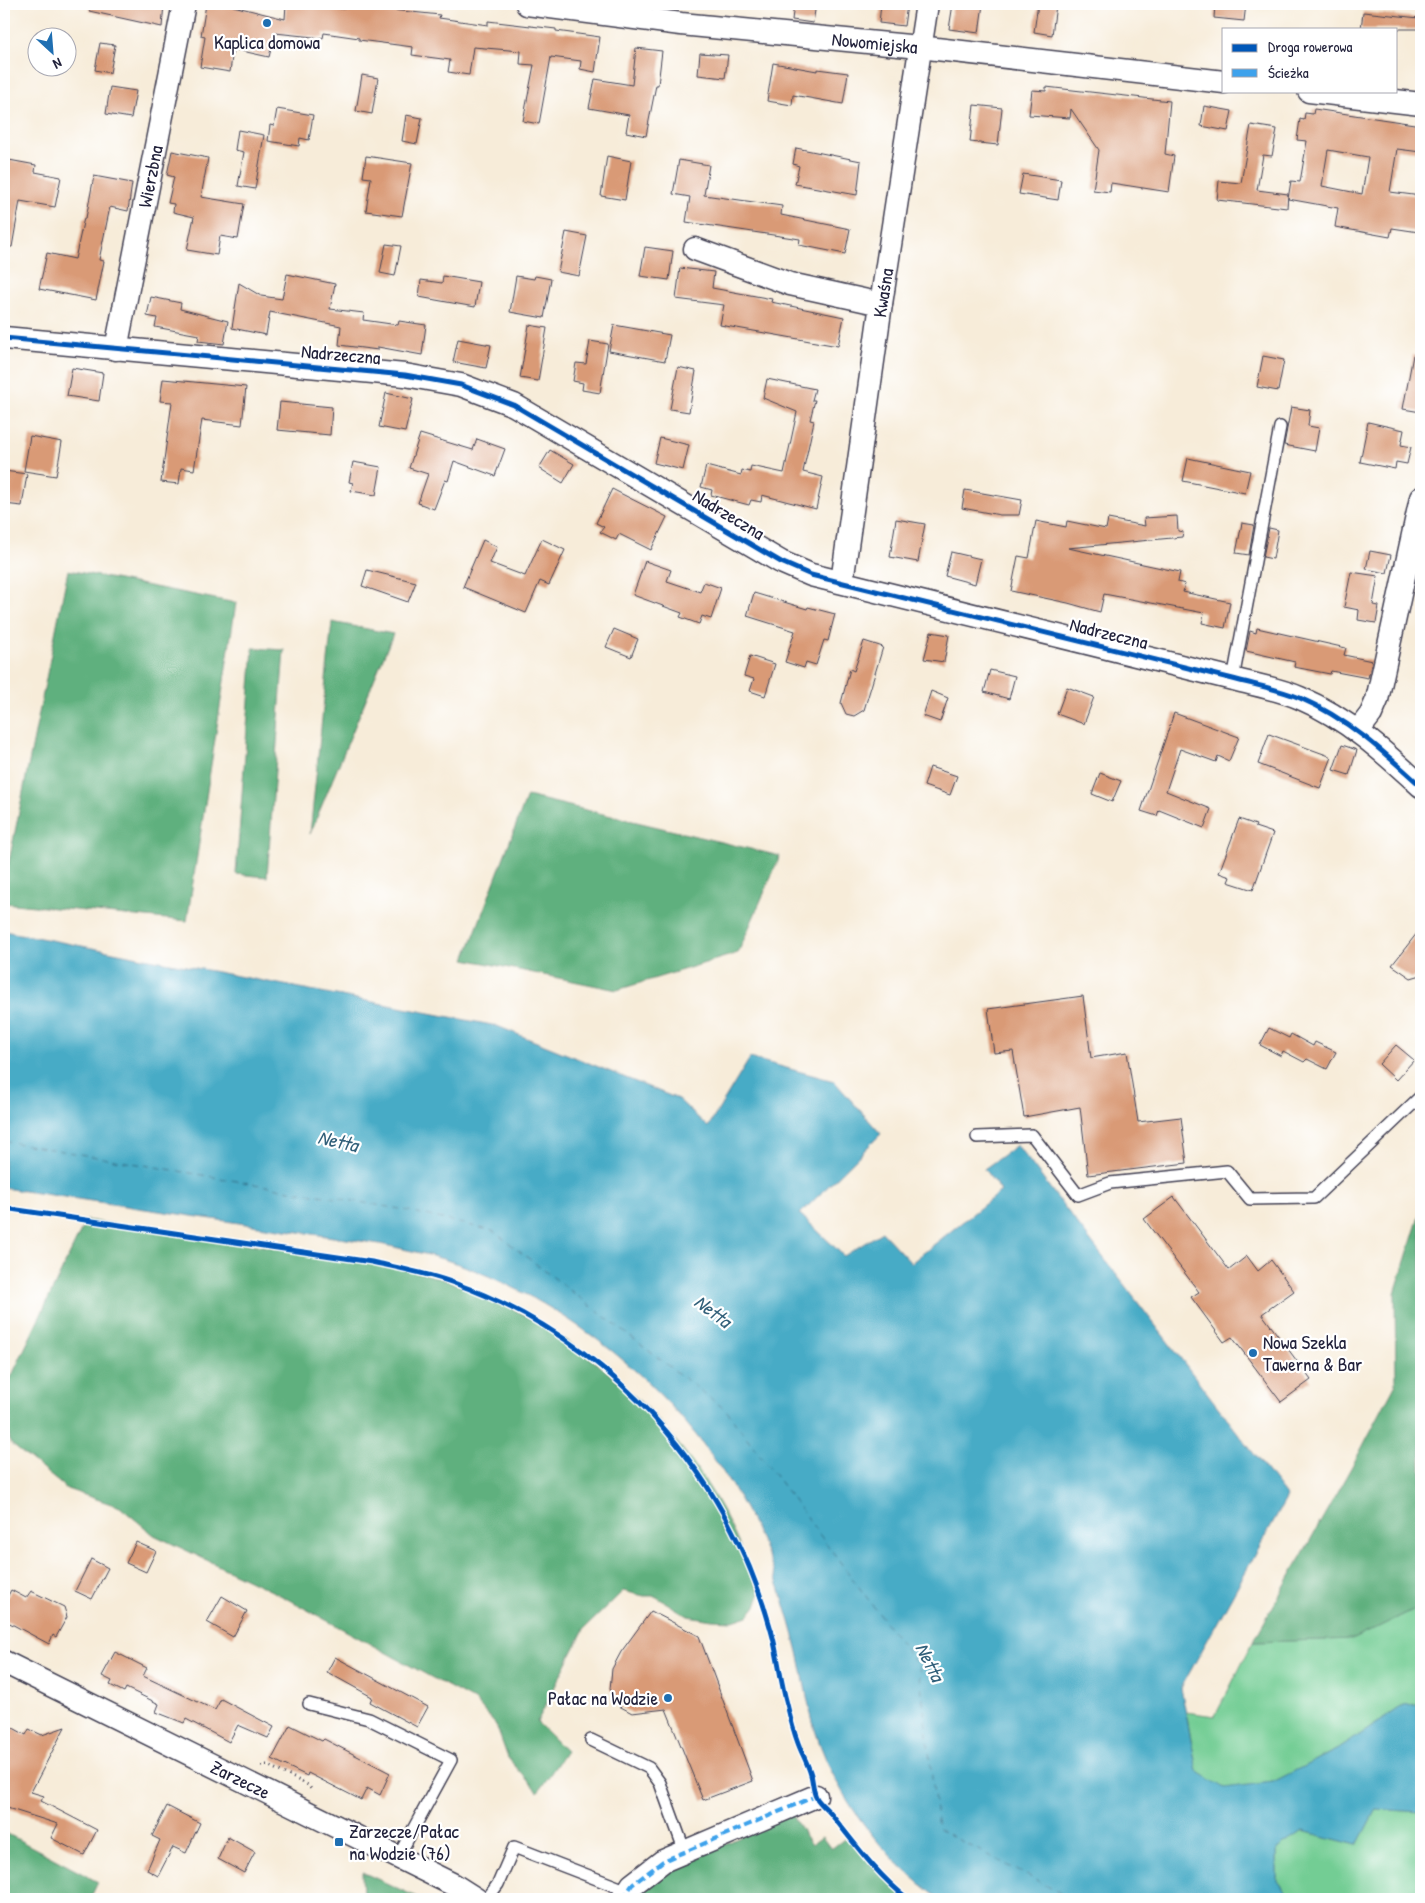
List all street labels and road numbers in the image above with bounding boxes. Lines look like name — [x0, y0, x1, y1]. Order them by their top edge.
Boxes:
street label: Nowomiejska — [831, 26, 919, 60]
street label: Wierzbna — [131, 142, 169, 210]
street label: Kwaśna — [866, 266, 899, 319]
street label: Nadrzeczna — [300, 338, 382, 370]
street label: Nadrzeczna — [688, 482, 770, 546]
street label: Nadrzeczna — [1067, 611, 1151, 655]
street label: Zarzecze — [206, 1754, 275, 1805]

